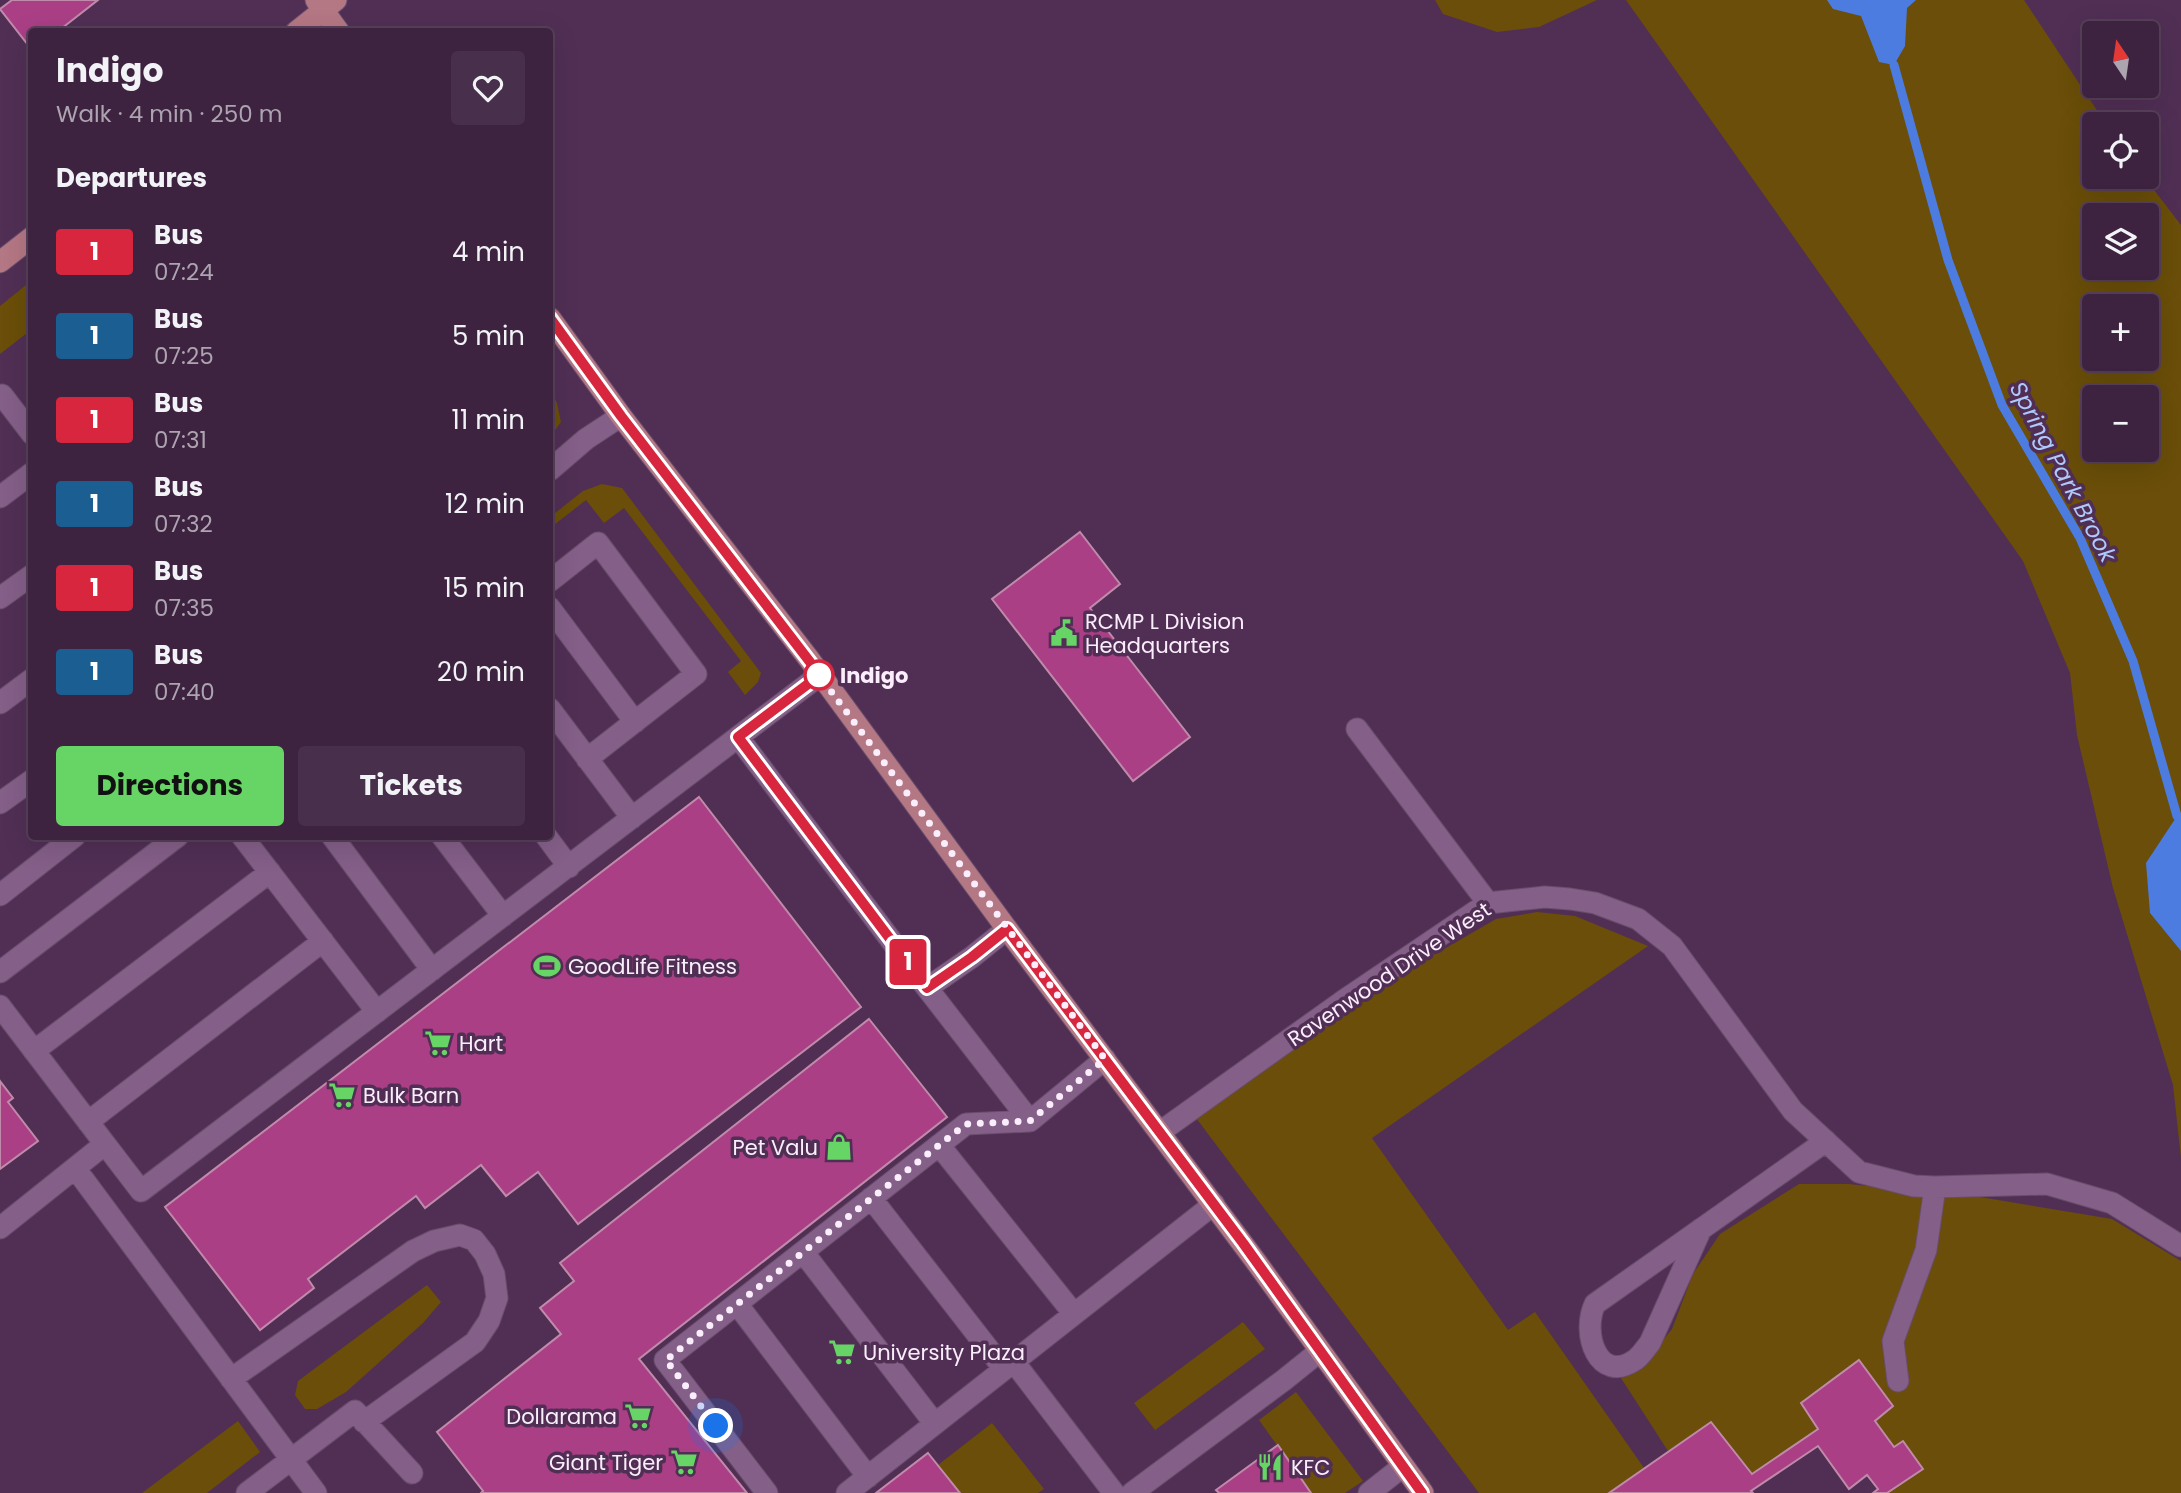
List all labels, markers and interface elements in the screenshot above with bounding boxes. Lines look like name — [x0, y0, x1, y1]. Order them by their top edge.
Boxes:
north arrow — [2082, 21, 2160, 98]
map controls — [2082, 21, 2159, 462]
text: Indigo — [56, 47, 164, 94]
button: heart — [451, 51, 525, 125]
text: Walk · 4 min · 250 m — [56, 98, 282, 130]
button: locate — [2082, 112, 2159, 189]
text: Departures — [56, 160, 207, 196]
button: layers — [2082, 203, 2159, 280]
text: Bus — [154, 217, 203, 253]
text: 4 min — [452, 234, 525, 270]
text: 1 — [90, 235, 99, 268]
text: 07:24 — [154, 256, 214, 288]
button: + — [2082, 294, 2159, 371]
text: Bus — [154, 301, 203, 337]
text: 5 min — [452, 318, 525, 354]
text: 1 — [90, 319, 99, 352]
text: 07:25 — [154, 340, 214, 372]
water label: Spring Park Brook — [2002, 376, 2125, 569]
text: Bus — [154, 385, 203, 421]
button: − — [2082, 385, 2159, 462]
text: 11 min — [452, 402, 525, 438]
text: 1 — [90, 403, 99, 436]
text: 07:31 — [154, 424, 207, 456]
text: Bus — [154, 469, 203, 505]
text: 12 min — [445, 486, 525, 522]
text: 1 — [90, 487, 99, 520]
text: 07:32 — [154, 508, 213, 540]
text: Bus — [154, 553, 203, 589]
text: 15 min — [444, 570, 525, 606]
text: 1 — [90, 571, 99, 604]
text: 07:35 — [154, 592, 214, 624]
place label: RCMP L Division Headquarters — [1085, 607, 1244, 660]
public building icon: RCMP L Division Headquarters — [1049, 618, 1079, 648]
text: Bus — [154, 637, 203, 673]
text: 20 min — [437, 654, 525, 690]
text: 1 — [90, 655, 99, 688]
marker: Indigo — [804, 660, 834, 690]
place label: Indigo — [840, 661, 908, 690]
text: 07:40 — [154, 676, 215, 708]
button: Directions — [56, 746, 284, 826]
button: Tickets — [298, 746, 525, 826]
street label: Ravenwood Drive West — [1282, 895, 1496, 1053]
line badge: 1 — [885, 939, 931, 985]
text: 1 — [903, 945, 913, 978]
sports icon: GoodLife Fitness — [532, 951, 562, 981]
place label: GoodLife Fitness — [568, 952, 737, 981]
supermarket icon: Hart — [423, 1028, 453, 1058]
place label: Hart — [459, 1029, 503, 1058]
supermarket icon: Bulk Barn — [327, 1080, 357, 1110]
place label: Bulk Barn — [363, 1081, 459, 1110]
shop icon: Pet Valu — [824, 1132, 854, 1162]
place label: Pet Valu — [733, 1133, 818, 1162]
supermarket icon: University Plaza — [827, 1337, 857, 1367]
place label: University Plaza — [863, 1338, 1025, 1367]
supermarket icon: Dollarama — [623, 1401, 653, 1431]
place label: Dollarama — [506, 1402, 617, 1431]
your location — [698, 1408, 733, 1443]
supermarket icon: Giant Tiger — [669, 1447, 699, 1477]
place label: Giant Tiger — [549, 1448, 663, 1477]
restaurant icon: KFC — [1255, 1452, 1285, 1482]
place label: KFC — [1291, 1453, 1330, 1482]

